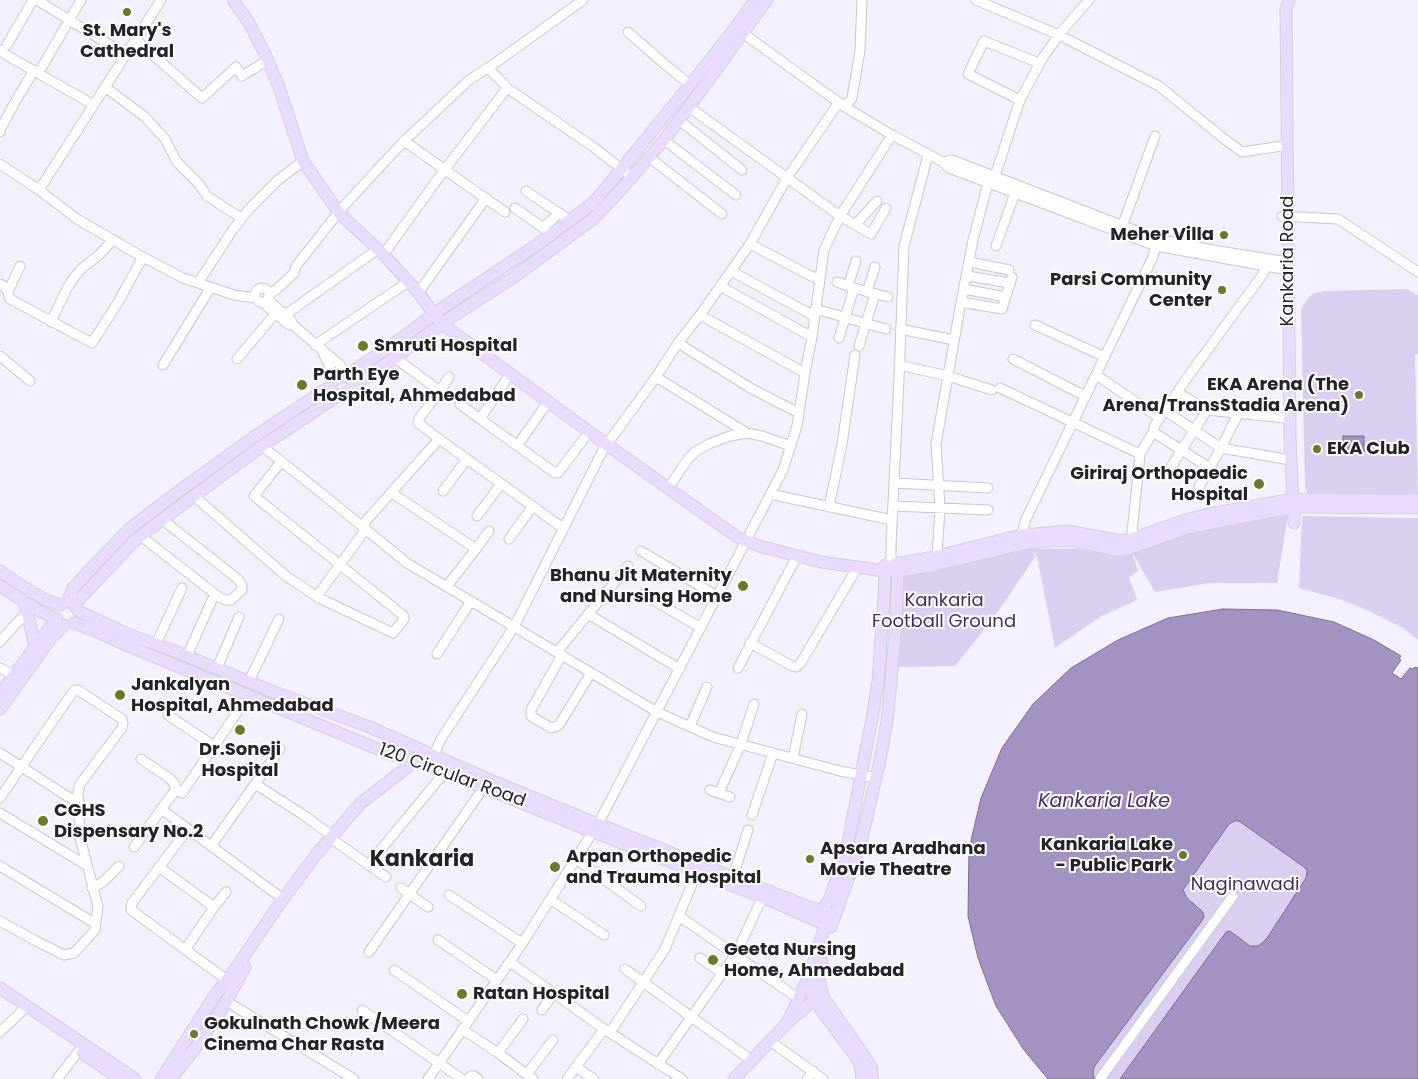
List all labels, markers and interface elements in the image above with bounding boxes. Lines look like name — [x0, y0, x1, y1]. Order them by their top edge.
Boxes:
marker: St. Mary's Cathedral — [121, 6, 133, 18]
place label: St. Mary's Cathedral — [80, 20, 174, 62]
street label: Kankaria Road — [1277, 196, 1299, 326]
place label: Meher Villa — [1110, 224, 1214, 246]
marker: Meher Villa — [1218, 229, 1230, 241]
place label: Parsi Community Center — [1050, 269, 1212, 312]
marker: Parsi Community Center — [1216, 284, 1228, 296]
place label: Smruti Hospital — [374, 335, 517, 357]
marker: Smruti Hospital — [356, 339, 370, 353]
place label: Parth Eye Hospital, Ahmedabad — [313, 364, 516, 406]
place label: EKA Arena (The Arena/TransStadia Arena) — [1103, 374, 1349, 416]
marker: Parth Eye Hospital, Ahmedabad — [295, 378, 309, 392]
marker: EKA Arena (The Arena/TransStadia Arena) — [1353, 389, 1365, 401]
place label: EKA Club — [1327, 438, 1410, 460]
marker: EKA Club — [1311, 443, 1323, 455]
place label: Giriraj Orthopaedic Hospital — [1070, 463, 1248, 506]
marker: Giriraj Orthopaedic Hospital — [1252, 477, 1266, 491]
place label: Bhanu Jit Maternity and Nursing Home — [550, 565, 732, 608]
marker: Bhanu Jit Maternity and Nursing Home — [736, 579, 750, 593]
park label: Kankaria Football Ground — [872, 590, 1016, 632]
place label: Jankalyan Hospital, Ahmedabad — [131, 674, 334, 716]
marker: Jankalyan Hospital, Ahmedabad — [113, 688, 127, 702]
marker: Dr.Soneji Hospital — [233, 723, 247, 737]
place label: Dr.Soneji Hospital — [199, 739, 281, 782]
street label: 120 Circular Road — [376, 739, 528, 813]
water label: Kankaria Lake — [1038, 791, 1170, 813]
place label: CGHS Dispensary No.2 — [54, 800, 203, 842]
marker: CGHS Dispensary No.2 — [36, 814, 50, 828]
place label: Kankaria Lake - Public Park — [1041, 834, 1173, 876]
place label: Apsara Aradhana Movie Theatre — [820, 838, 986, 881]
place label: Arpan Orthopedic and Trauma Hospital — [566, 846, 761, 889]
district label: Kankaria — [370, 847, 474, 873]
marker: Kankaria Lake - Public Park — [1177, 849, 1189, 861]
marker: Apsara Aradhana Movie Theatre — [804, 853, 816, 865]
marker: Arpan Orthopedic and Trauma Hospital — [548, 860, 562, 874]
park label: Naginawadi — [1191, 874, 1299, 896]
place label: Geeta Nursing Home, Ahmedabad — [724, 939, 904, 982]
marker: Geeta Nursing Home, Ahmedabad — [706, 953, 720, 967]
place label: Ratan Hospital — [473, 983, 609, 1005]
marker: Ratan Hospital — [455, 987, 469, 1001]
place label: Gokulnath Chowk /Meera Cinema Char Rasta — [204, 1013, 440, 1056]
marker: Gokulnath Chowk /Meera Cinema Char Rasta — [188, 1028, 200, 1040]

